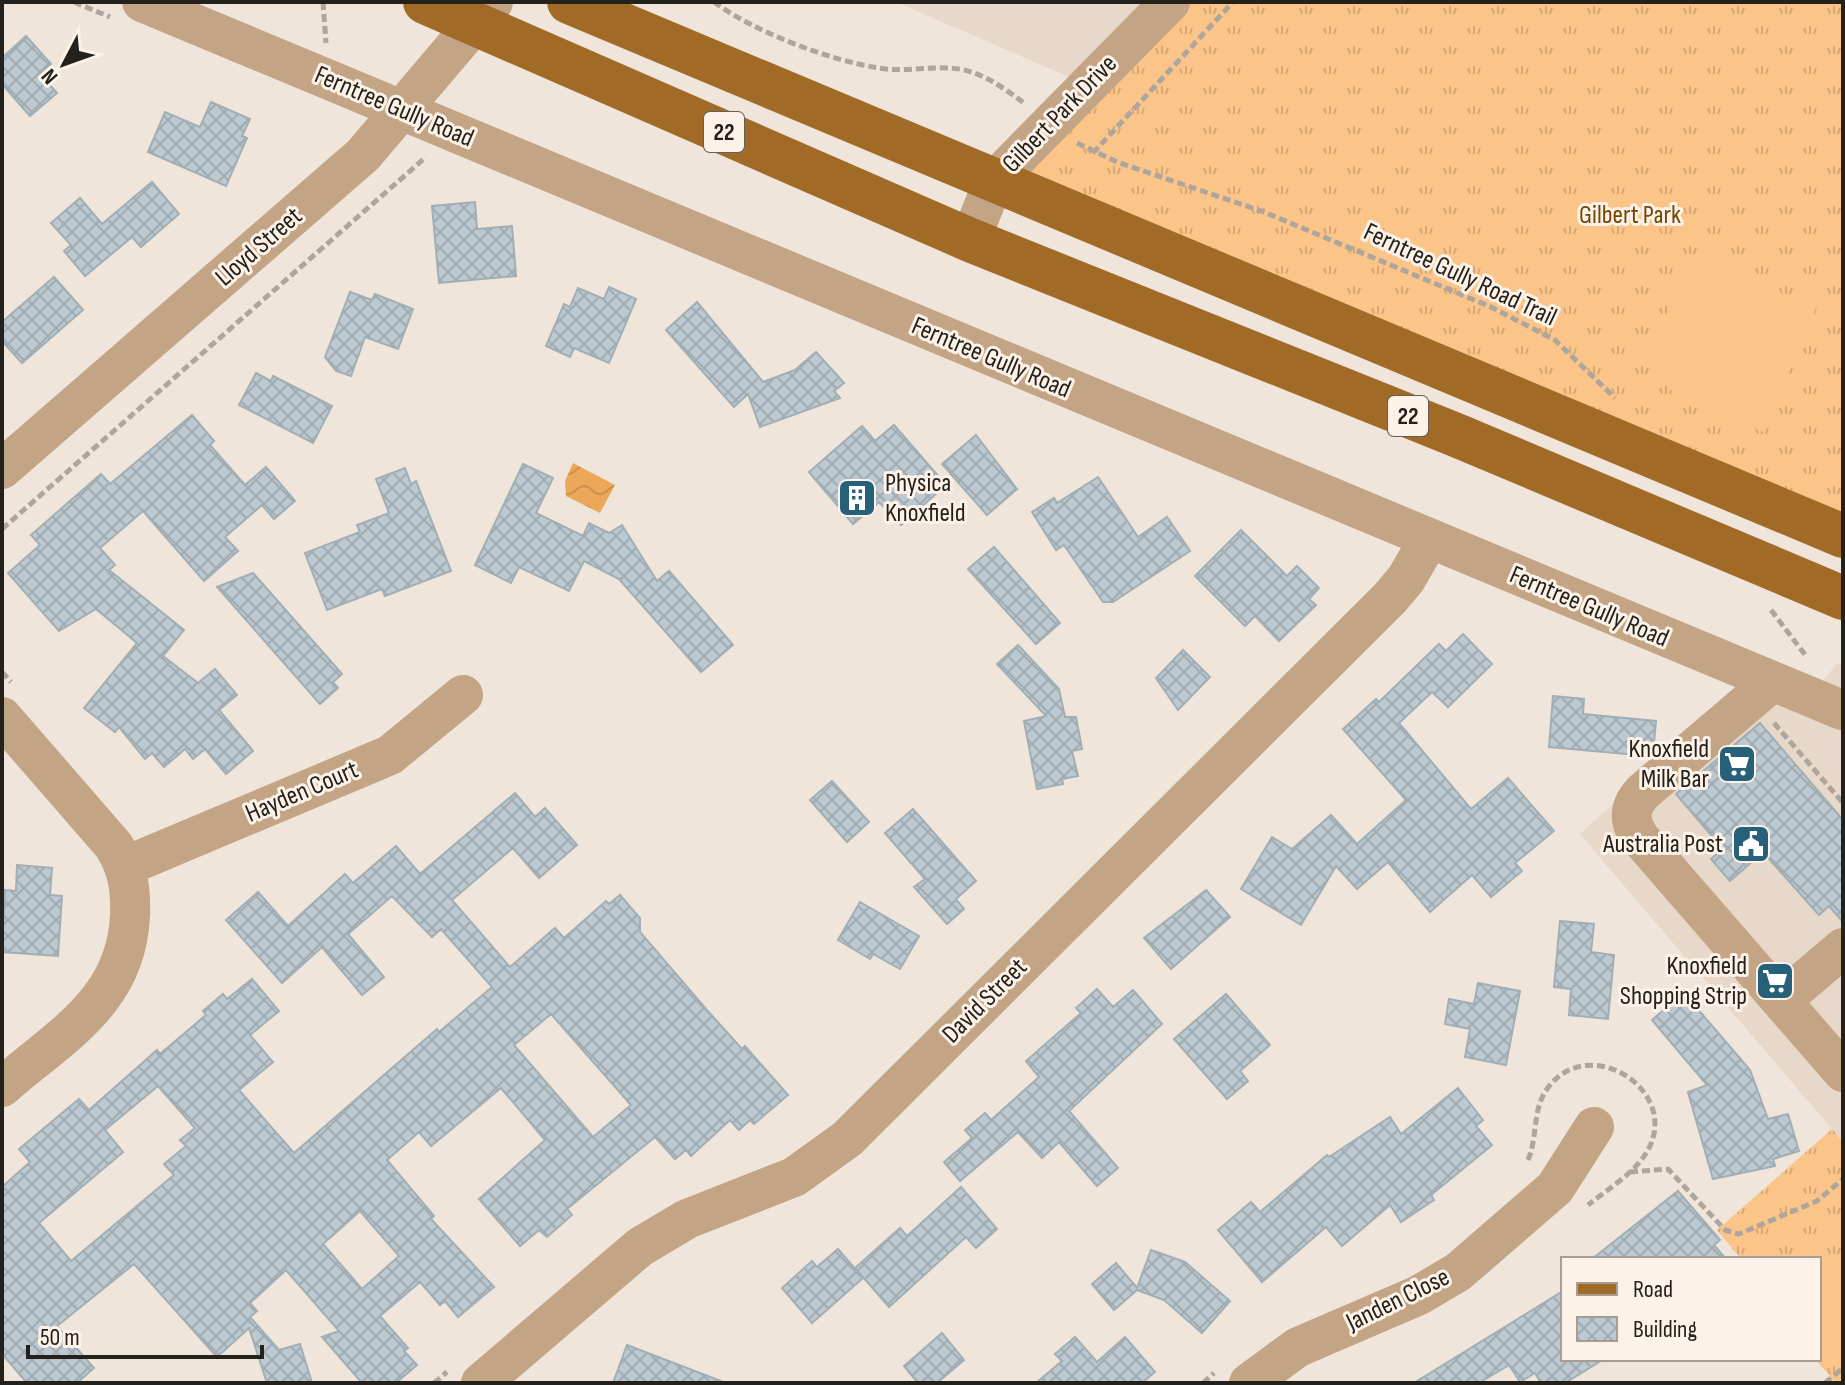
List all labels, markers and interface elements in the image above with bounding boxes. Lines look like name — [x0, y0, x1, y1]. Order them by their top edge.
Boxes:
north arrow — [24, 24, 104, 104]
street label: Gilbert Park Drive — [996, 49, 1124, 179]
street label: Ferntree Gully Road — [310, 60, 478, 154]
text: N — [36, 63, 64, 89]
road number: 22 — [704, 112, 744, 152]
park label: Gilbert Park — [1579, 200, 1681, 231]
street label: Lloyd Street — [209, 201, 309, 293]
street label: Ferntree Gully Road Trail — [1359, 217, 1561, 333]
street label: Ferntree Gully Road — [907, 311, 1075, 405]
road number: 22 — [1388, 396, 1428, 436]
place label: Physica Knoxfield — [885, 468, 966, 529]
building icon: Physica Knoxfield — [836, 477, 878, 519]
street label: Ferntree Gully Road — [1505, 560, 1673, 654]
place label: Knoxfield Milk Bar — [1628, 734, 1710, 795]
supermarket icon: Knoxfield Milk Bar — [1716, 743, 1758, 785]
street label: Hayden Court — [241, 754, 363, 830]
public building icon: Australia Post — [1730, 823, 1772, 865]
place label: Australia Post — [1602, 829, 1723, 860]
place label: Knoxfield Shopping Strip — [1620, 951, 1747, 1012]
street label: David Street — [936, 952, 1034, 1050]
supermarket icon: Knoxfield Shopping Strip — [1754, 960, 1796, 1002]
legend — [1561, 1257, 1821, 1361]
street label: Janden Close — [1340, 1262, 1455, 1339]
text: Road — [1633, 1275, 1673, 1304]
scale bar — [28, 1309, 262, 1359]
text: Building — [1633, 1315, 1697, 1344]
text: 50 m — [40, 1323, 80, 1352]

